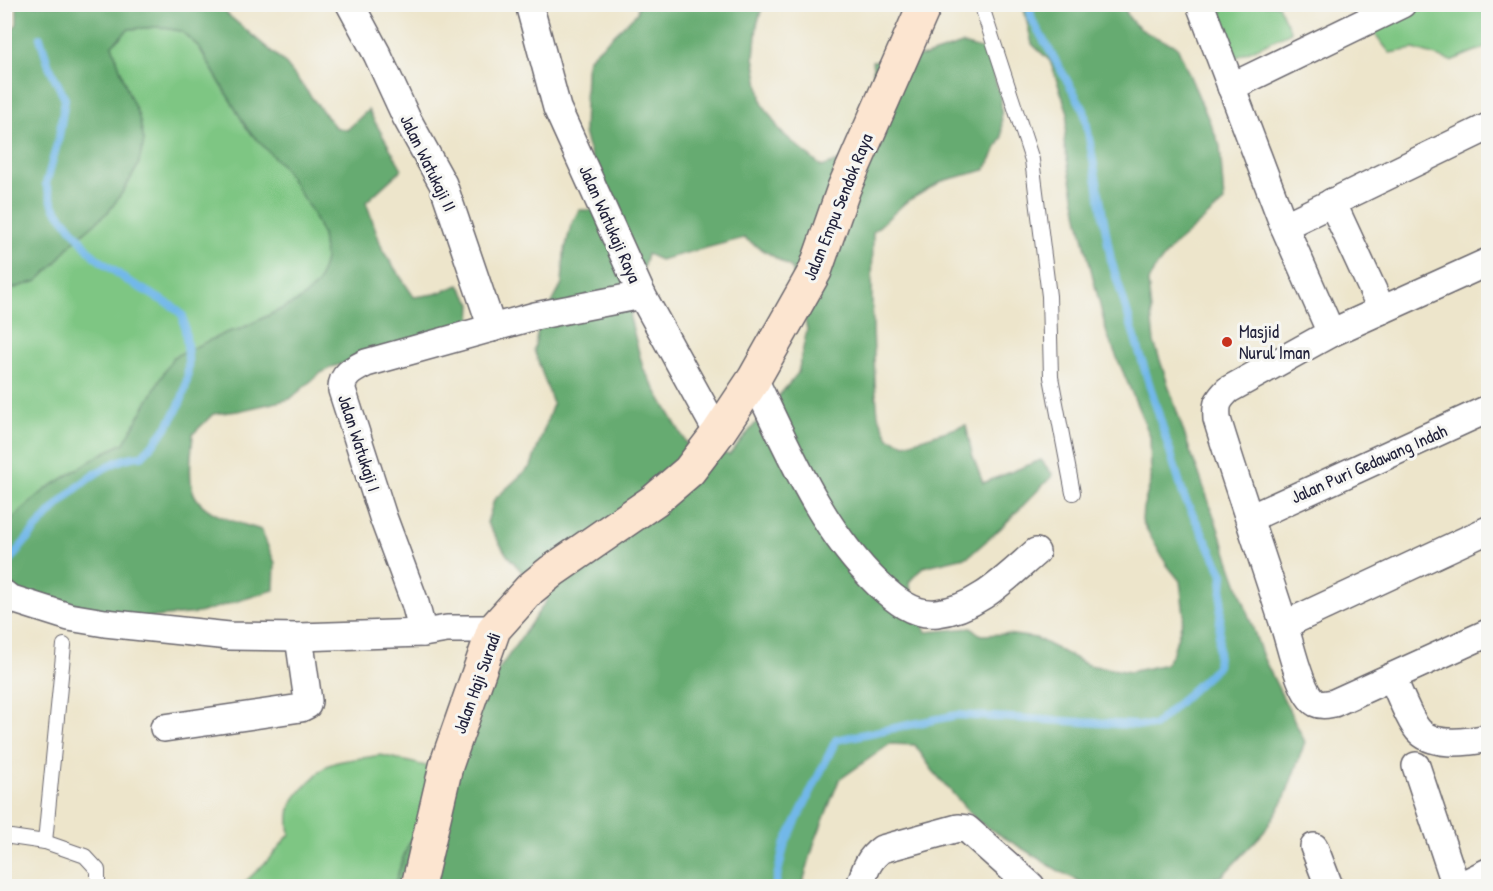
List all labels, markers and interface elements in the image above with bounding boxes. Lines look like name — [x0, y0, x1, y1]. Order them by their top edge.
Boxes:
street label: Jalan Watukaji II — [394, 110, 463, 215]
street label: Jalan Empu Sendok Raya — [797, 130, 878, 284]
street label: Jalan Watukaji Raya — [573, 161, 648, 287]
place label: Masjid Nurul Iman — [1239, 319, 1311, 365]
marker: Masjid Nurul Iman — [1220, 335, 1234, 349]
street label: Jalan Watukaji I — [332, 391, 387, 495]
street label: Jalan Puri Gedawang Indah — [1287, 418, 1451, 509]
street label: Jalan Haji Suradi — [447, 629, 506, 737]

